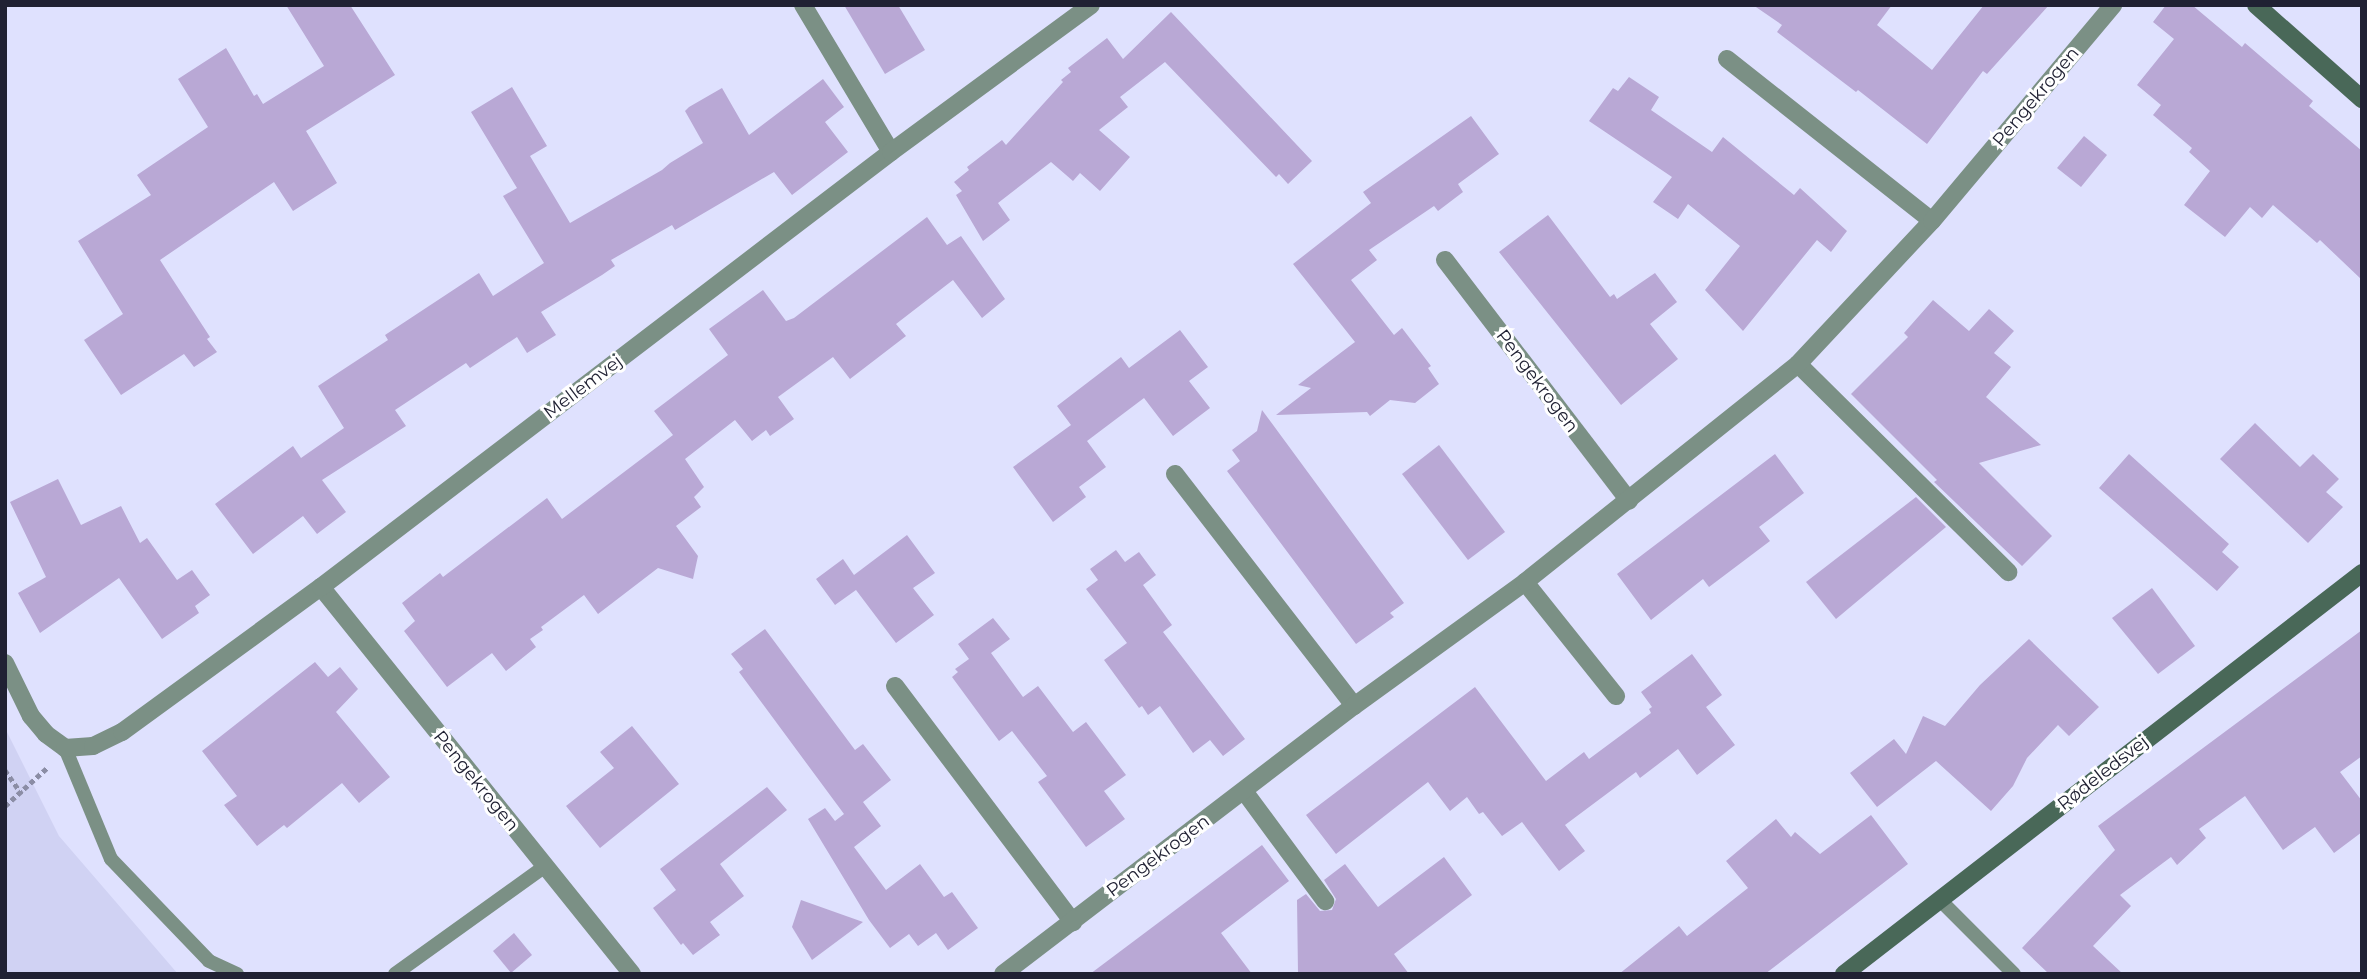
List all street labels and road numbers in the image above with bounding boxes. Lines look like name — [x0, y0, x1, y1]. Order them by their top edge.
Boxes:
street label: Pengekrogen — [1988, 43, 2084, 151]
street label: Pengekrogen — [1491, 325, 1583, 437]
street label: Mellemvej — [539, 350, 627, 424]
street label: Pengekrogen — [429, 726, 523, 836]
street label: Rødeledsvej — [2053, 731, 2153, 815]
street label: Pengekrogen — [1102, 810, 1214, 902]

